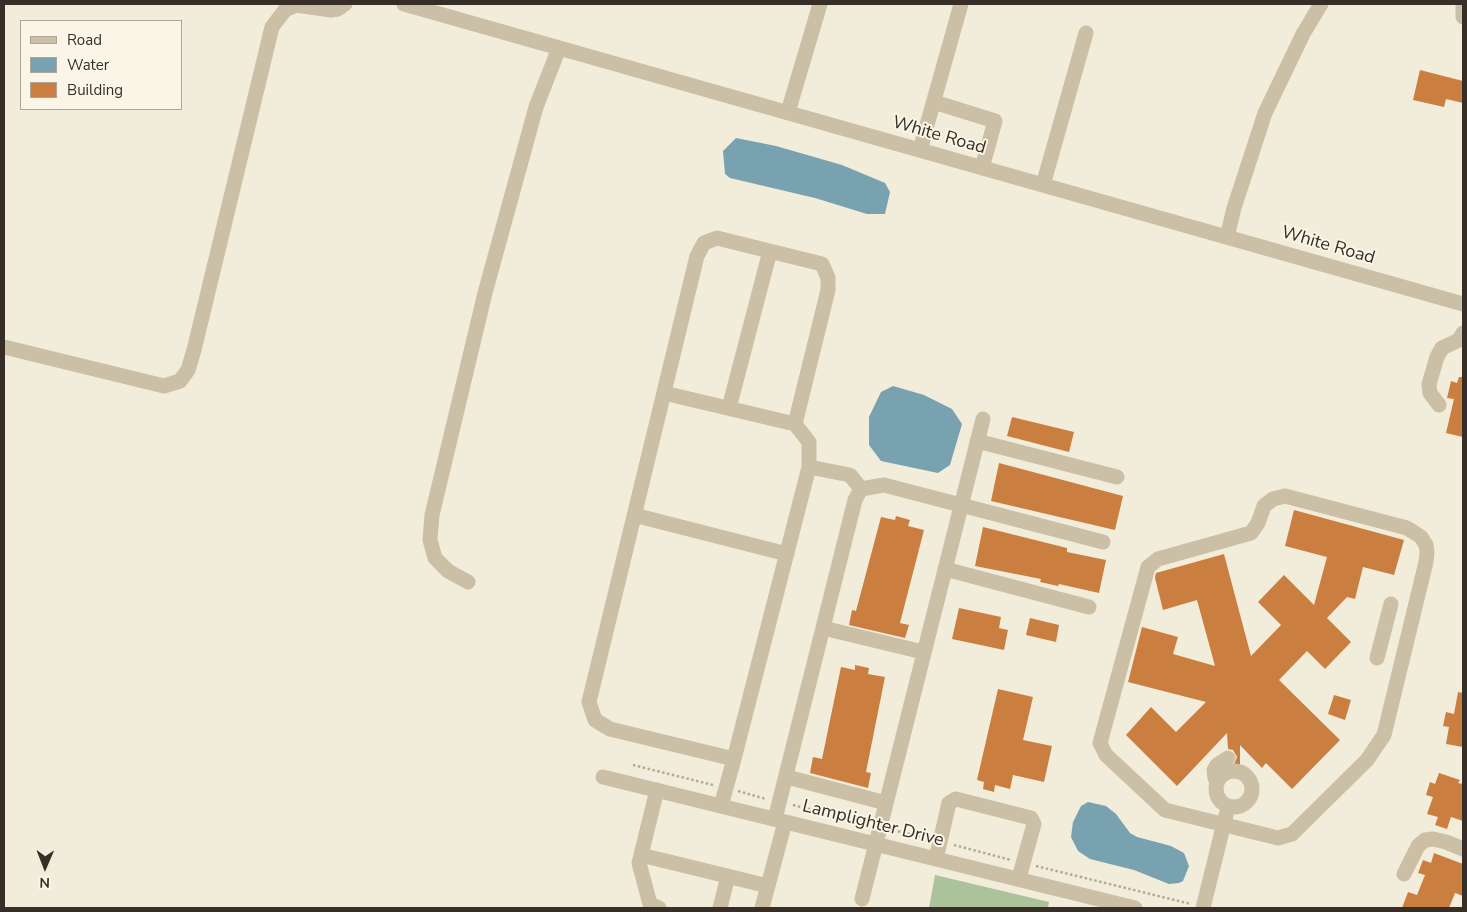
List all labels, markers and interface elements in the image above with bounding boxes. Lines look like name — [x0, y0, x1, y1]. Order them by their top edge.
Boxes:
legend — [20, 20, 182, 110]
text: Road — [67, 30, 102, 50]
text: Water — [67, 55, 109, 75]
text: Building — [67, 80, 123, 100]
street label: White Road — [890, 112, 988, 160]
street label: White Road — [1279, 222, 1377, 270]
street label: Lamplighter Drive — [800, 796, 946, 852]
north arrow — [20, 842, 70, 892]
text: N — [39, 873, 50, 892]

